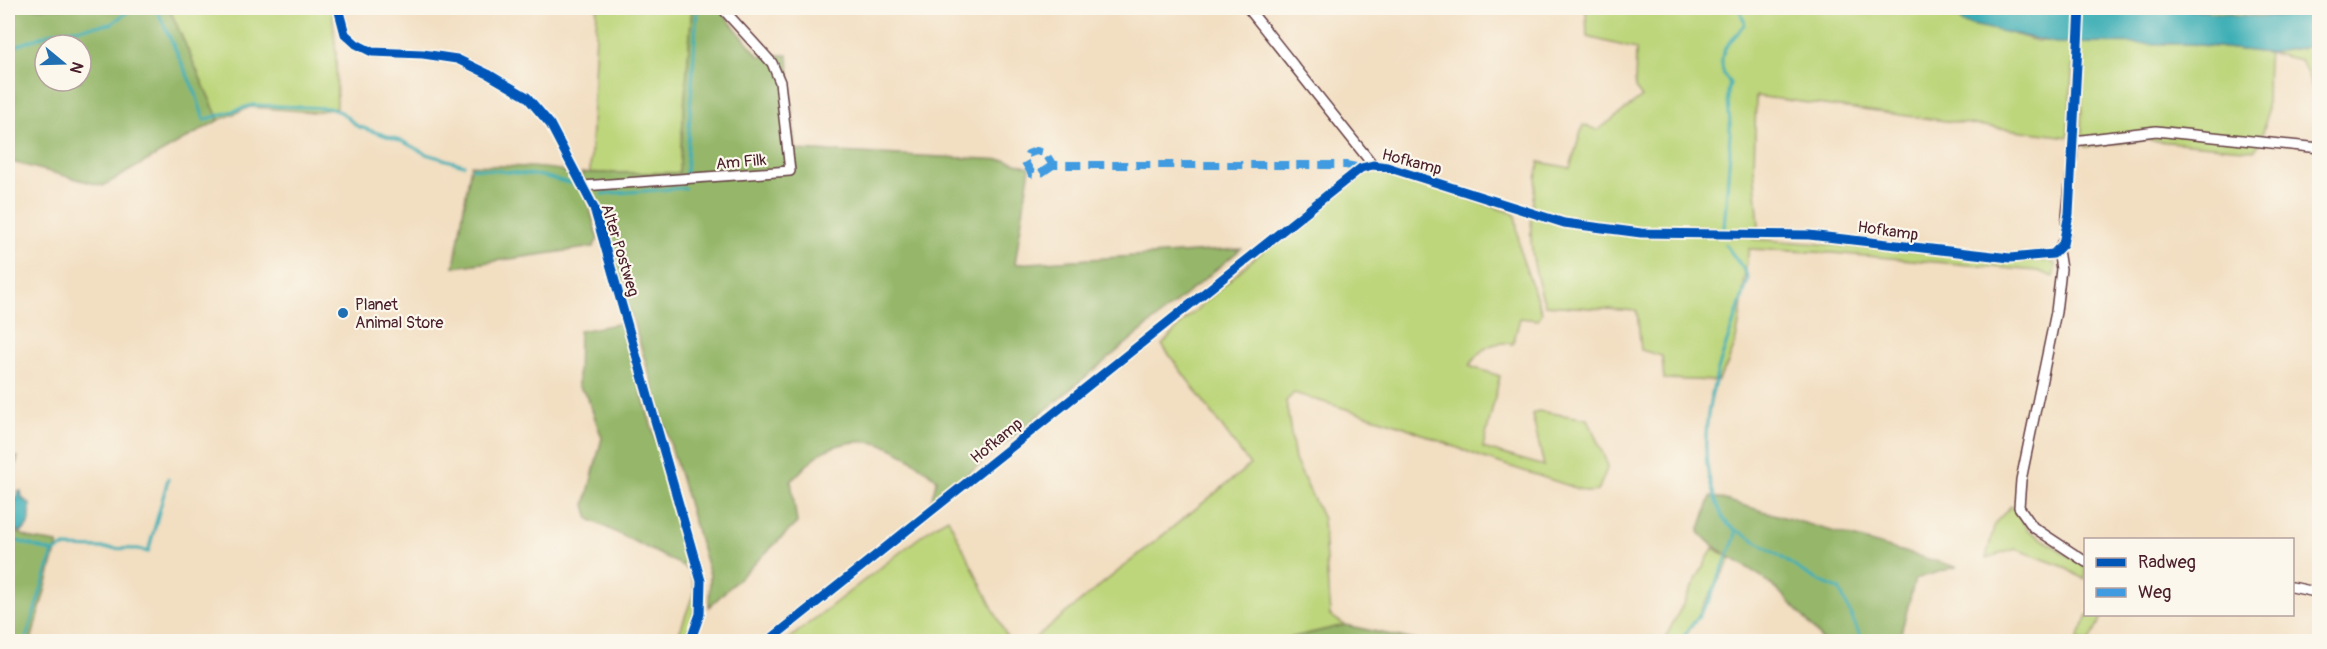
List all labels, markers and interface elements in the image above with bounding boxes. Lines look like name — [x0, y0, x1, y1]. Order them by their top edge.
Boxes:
north arrow — [33, 33, 93, 93]
text: N — [65, 59, 87, 76]
street label: Hofkamp — [1380, 144, 1444, 180]
street label: Am Filk — [715, 150, 768, 174]
street label: Alter Postweg — [597, 202, 644, 299]
street label: Hofkamp — [1856, 217, 1920, 245]
place label: Planet Animal Store — [355, 295, 444, 333]
marker: Planet Animal Store — [336, 306, 350, 320]
street label: Hofkamp — [967, 414, 1027, 468]
legend — [2084, 538, 2294, 616]
text: Radweg — [2138, 551, 2196, 574]
text: Weg — [2138, 581, 2171, 604]

